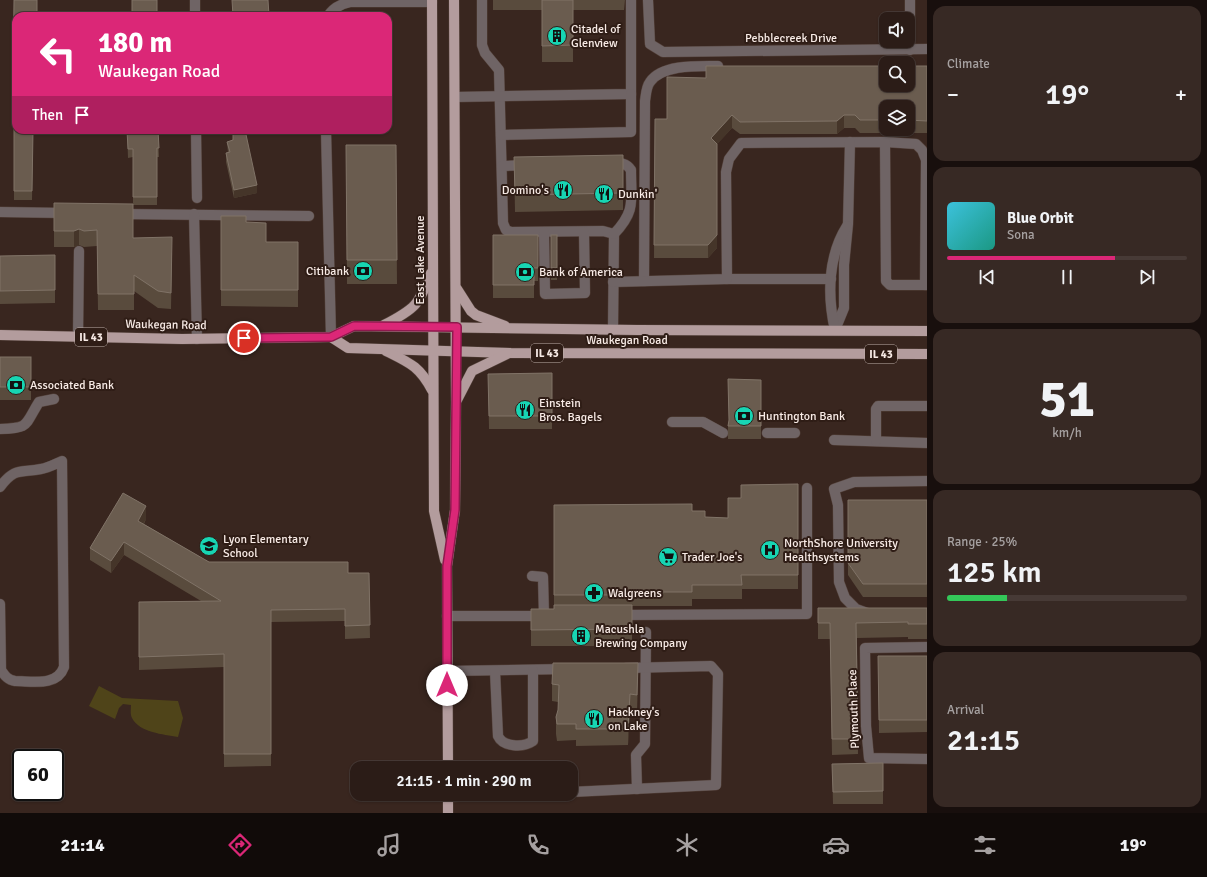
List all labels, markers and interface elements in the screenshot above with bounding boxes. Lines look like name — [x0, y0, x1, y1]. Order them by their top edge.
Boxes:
map controls — [879, 12, 915, 136]
button: sound — [879, 12, 915, 48]
place label: Citadel of Glenview — [571, 22, 621, 51]
building icon: Citadel of Glenview — [546, 25, 568, 47]
text: 180 m — [98, 26, 172, 60]
icon: left — [32, 28, 84, 80]
street label: Pebblecreek Drive — [745, 31, 837, 46]
button: search — [879, 56, 915, 92]
text: Climate — [947, 56, 990, 72]
text: Waukegan Road — [98, 60, 220, 82]
text: 19° — [1045, 76, 1089, 113]
text: − — [947, 81, 959, 108]
text: + — [1175, 81, 1187, 108]
button: layers — [879, 100, 915, 136]
icon: arrive — [71, 104, 93, 126]
text: Then — [32, 106, 63, 124]
restaurant icon: Domino's — [552, 179, 574, 201]
place label: Domino's — [502, 183, 549, 198]
restaurant icon: Dunkin' — [593, 183, 615, 205]
place label: Dunkin' — [618, 187, 657, 202]
text: Blue Orbit — [1007, 209, 1074, 227]
street label: East Lake Avenue — [413, 215, 428, 305]
text: Sona — [1007, 227, 1035, 243]
bank icon: Citibank — [352, 260, 374, 282]
bank icon: Bank of America — [514, 261, 536, 283]
place label: Citibank — [306, 264, 349, 279]
place label: Bank of America — [539, 265, 623, 280]
icon: previous — [976, 266, 998, 288]
icon: pause — [1056, 266, 1078, 288]
icon: next — [1136, 266, 1158, 288]
street label: Waukegan Road — [125, 317, 207, 333]
pin — [227, 321, 261, 355]
icon: arrive — [233, 327, 255, 349]
road number: IL 43 — [75, 328, 107, 346]
street label: Waukegan Road — [586, 333, 668, 348]
road number: IL 43 — [531, 344, 563, 362]
road number: IL 43 — [865, 345, 897, 363]
text: 51 — [1039, 367, 1095, 431]
bank icon: Associated Bank — [5, 374, 27, 396]
place label: Associated Bank — [30, 378, 114, 393]
place label: Einstein Bros. Bagels — [539, 396, 602, 425]
restaurant icon: Einstein Bros. Bagels — [514, 399, 536, 421]
bank icon: Huntington Bank — [733, 405, 755, 427]
place label: Huntington Bank — [758, 409, 845, 424]
text: km/h — [1052, 425, 1082, 441]
place label: Lyon Elementary School — [223, 532, 309, 561]
text: Range · 25% — [947, 534, 1017, 550]
school or university icon: Lyon Elementary School — [198, 535, 220, 557]
place label: NorthShore University Healthsystems — [784, 536, 898, 565]
hospital icon: NorthShore University Healthsystems — [759, 539, 781, 561]
supermarket icon: Trader Joe's — [657, 546, 679, 568]
place label: Trader Joe's — [682, 550, 742, 565]
text: 125 km — [947, 554, 1042, 591]
pharmacy icon: Walgreens — [583, 582, 605, 604]
place label: Walgreens — [608, 586, 662, 601]
place label: Macushla Brewing Company — [595, 622, 687, 651]
building icon: Macushla Brewing Company — [570, 625, 592, 647]
position arrow — [426, 664, 468, 706]
street label: Plymouth Place — [845, 669, 863, 749]
text: Arrival — [947, 702, 984, 718]
place label: Hackney's on Lake — [608, 705, 660, 734]
restaurant icon: Hackney's on Lake — [583, 708, 605, 730]
text: 21:15 — [947, 722, 1020, 759]
speed limit sign: 60 — [12, 749, 64, 801]
text: 21:15 · 1 min · 290 m — [397, 772, 531, 790]
icon: directions — [226, 831, 254, 859]
icon: music — [375, 831, 403, 859]
icon: phone — [524, 831, 552, 859]
icon: climate — [673, 831, 701, 859]
icon: car — [822, 831, 850, 859]
icon: filters — [971, 831, 999, 859]
text: 21:14 — [61, 834, 105, 856]
text: 19° — [1120, 834, 1146, 856]

